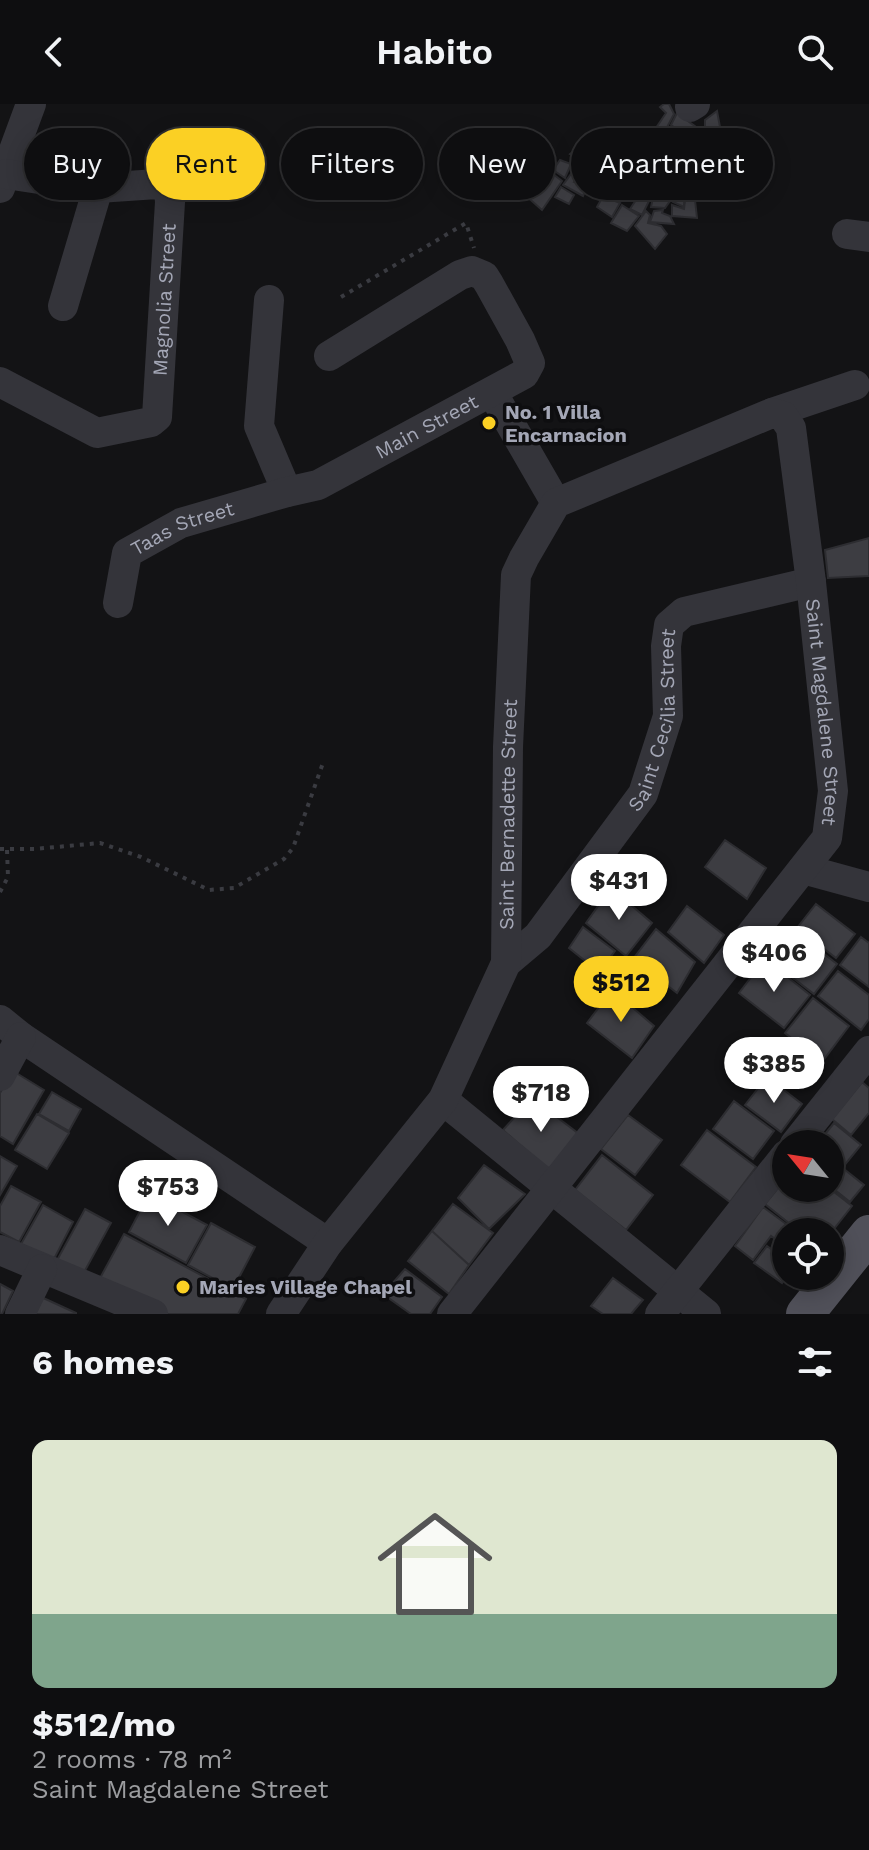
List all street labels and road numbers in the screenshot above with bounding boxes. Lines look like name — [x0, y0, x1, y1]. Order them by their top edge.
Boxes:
street label: Magnolia Street — [148, 222, 181, 377]
street label: Main Street — [371, 389, 482, 464]
street label: Taas Street — [126, 496, 237, 561]
street label: Saint Magdalene Street — [801, 597, 845, 828]
street label: Saint Cecilia Street — [622, 626, 680, 816]
street label: Saint Bernadette Street — [494, 698, 522, 930]

